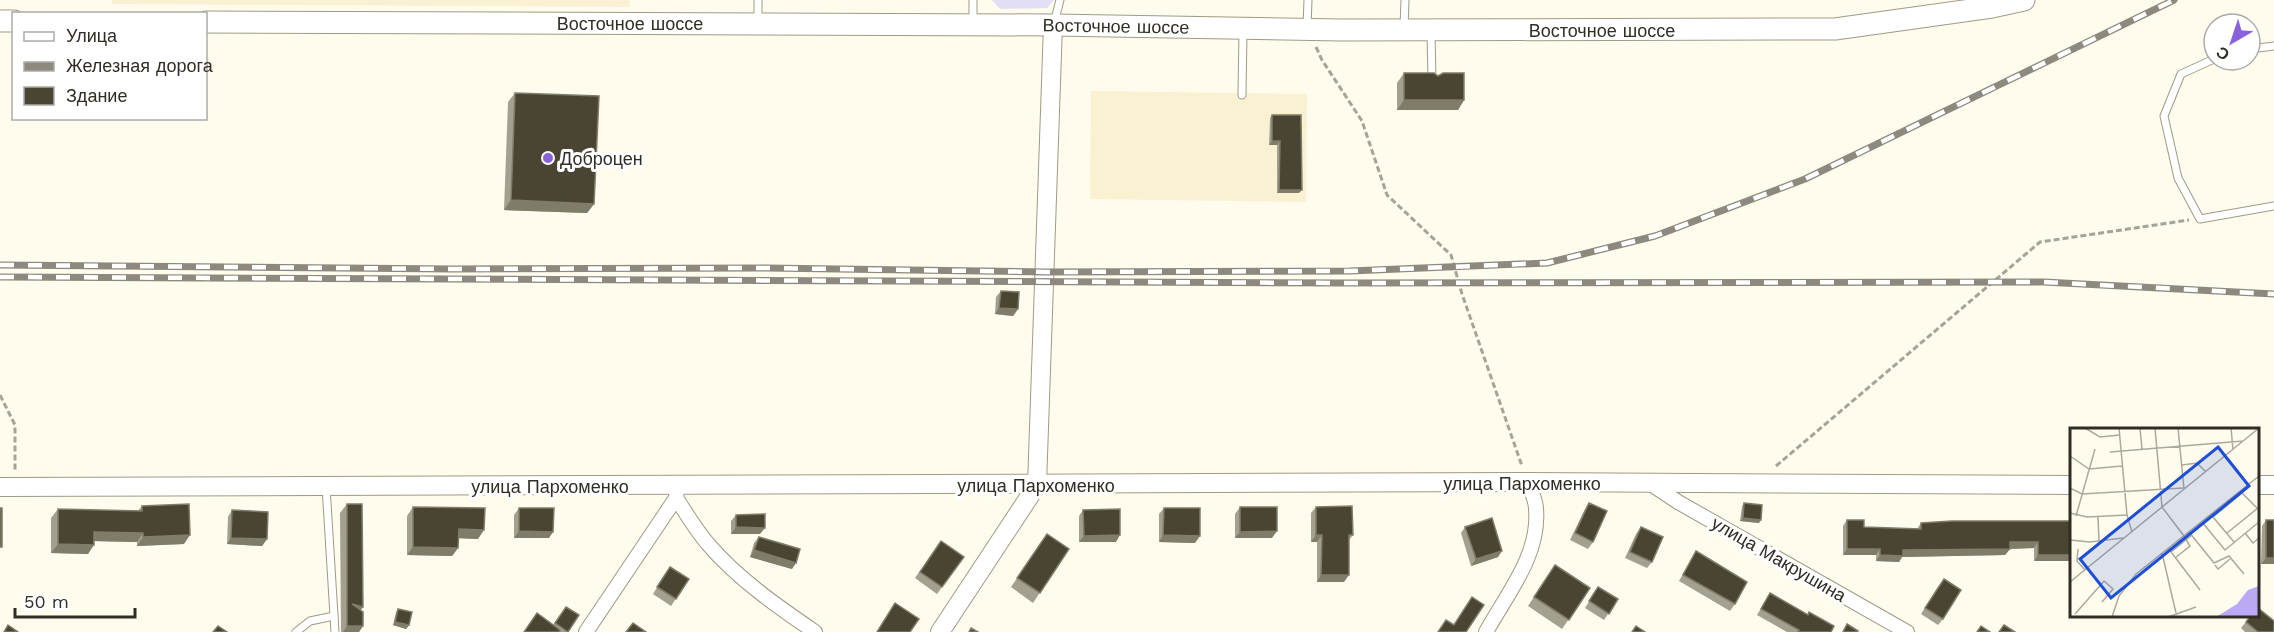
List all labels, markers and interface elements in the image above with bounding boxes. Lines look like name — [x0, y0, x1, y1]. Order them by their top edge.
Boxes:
legend — [12, 12, 207, 120]
north arrow — [2202, 12, 2262, 72]
street label: Восточное шоссе — [557, 13, 703, 34]
street label: Восточное шоссе — [1043, 14, 1189, 38]
street label: Восточное шоссе — [1529, 20, 1675, 41]
text: Улица — [66, 25, 118, 46]
text: С — [2212, 42, 2233, 64]
text: Железная дорога — [66, 55, 214, 76]
text: Здание — [66, 85, 127, 106]
place label: Доброцен — [560, 148, 643, 169]
marker: Доброцен — [541, 151, 555, 165]
inset map — [2070, 428, 2259, 617]
street label: улица Пархоменко — [1443, 473, 1601, 494]
street label: улица Пархоменко — [957, 475, 1115, 496]
street label: улица Пархоменко — [471, 476, 629, 497]
street label: улица Макрушина — [1708, 512, 1851, 607]
scale bar — [15, 581, 135, 619]
text: 50 m — [24, 591, 69, 612]

